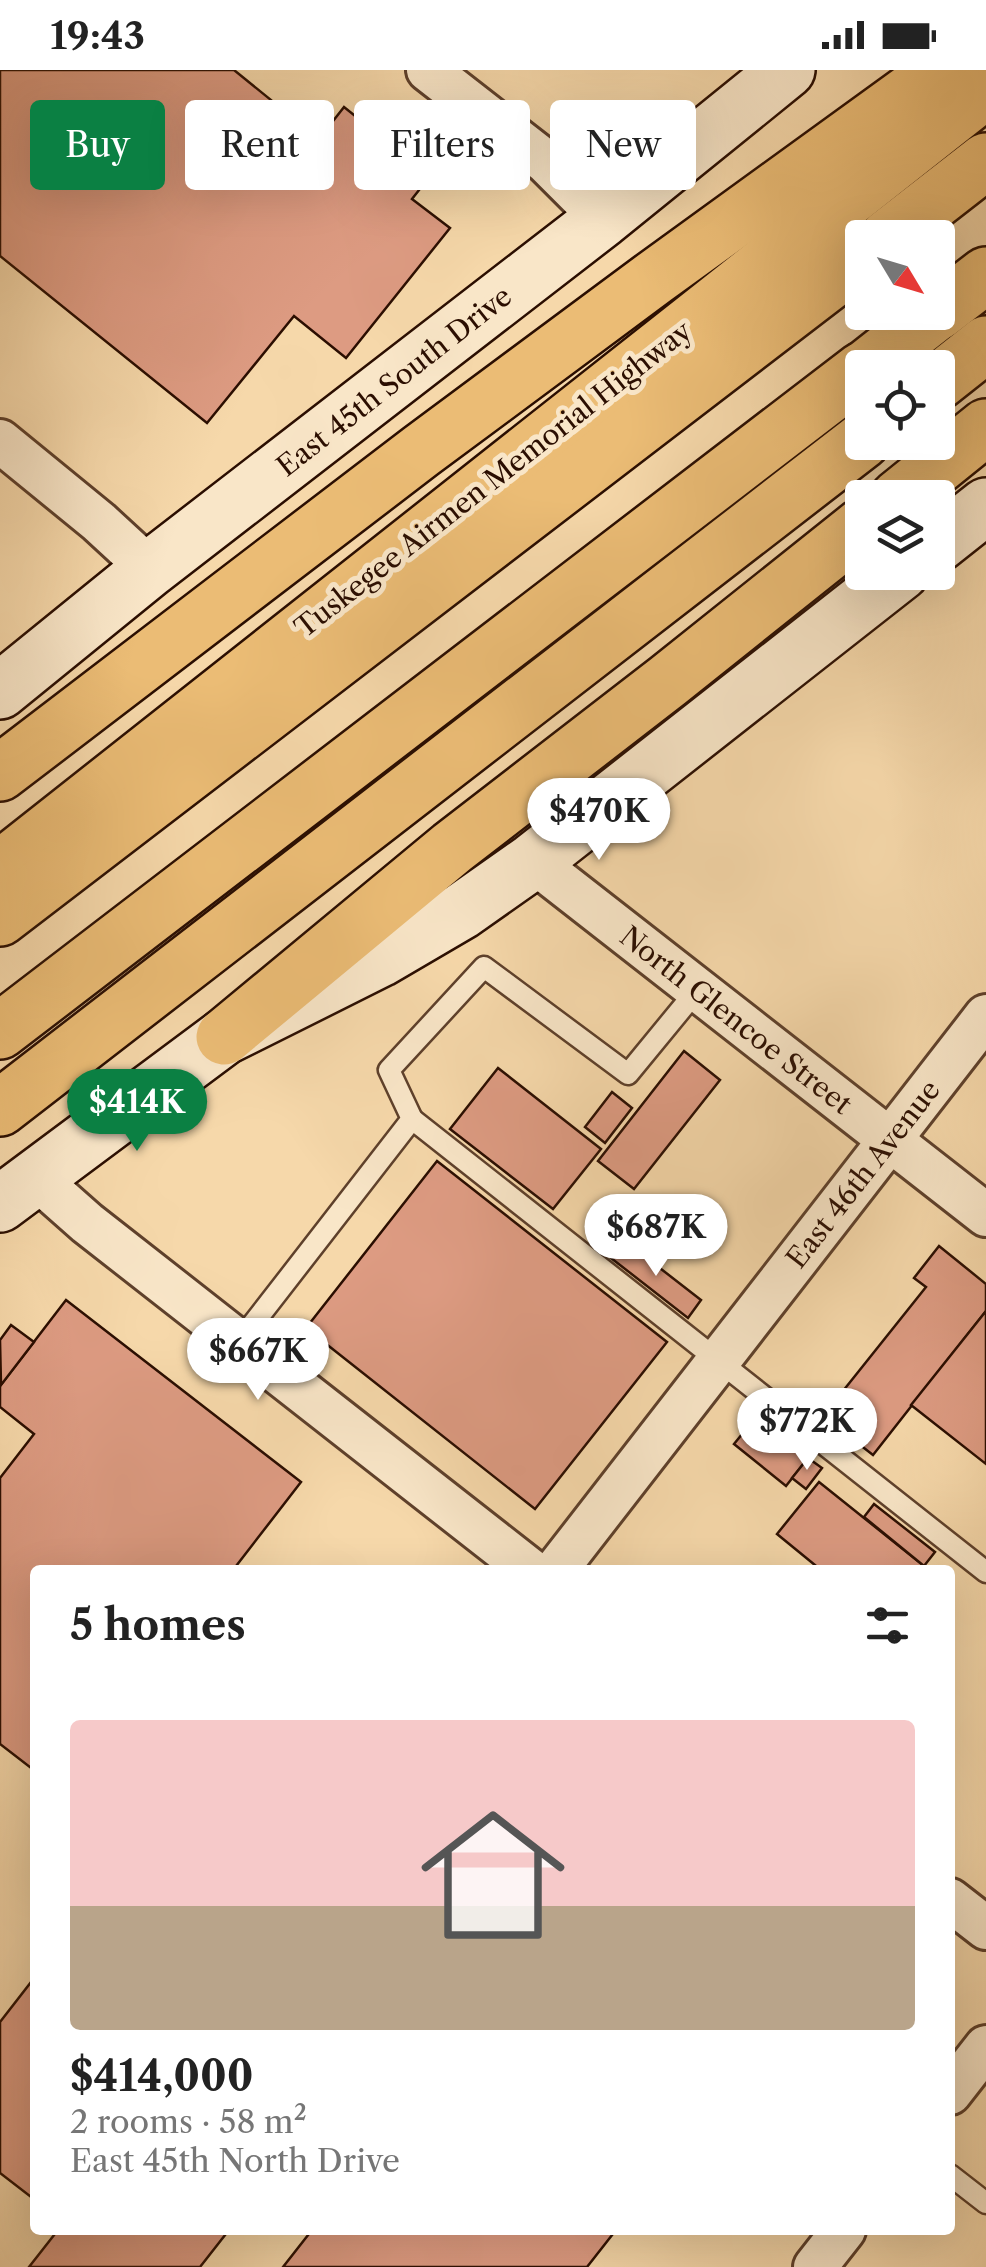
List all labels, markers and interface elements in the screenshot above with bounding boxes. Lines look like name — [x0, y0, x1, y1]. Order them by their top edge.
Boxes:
text: 19:43 — [50, 12, 145, 59]
chip: Buy — [30, 100, 165, 190]
chip: Rent — [185, 100, 334, 190]
chip: Filters — [354, 100, 530, 190]
chip: New — [550, 100, 696, 190]
north arrow — [845, 220, 955, 330]
map controls — [845, 220, 955, 590]
street label: East 45th South Drive — [270, 279, 518, 483]
street label: Tuskegee Airmen Memorial Highway — [288, 313, 698, 644]
button: locate — [845, 350, 955, 460]
button: layers — [845, 480, 955, 590]
pin: $470K — [529, 778, 669, 863]
text: $470K — [549, 791, 649, 830]
street label: North Glencoe Street — [613, 919, 859, 1121]
pin: $414K — [67, 1069, 207, 1154]
street label: East 46th Avenue — [779, 1073, 947, 1275]
text: $414K — [89, 1082, 185, 1121]
pin: $687K — [586, 1194, 726, 1279]
text: $687K — [607, 1207, 705, 1246]
pin: $667K — [188, 1318, 328, 1403]
text: $667K — [209, 1331, 307, 1370]
pin: $772K — [737, 1388, 877, 1473]
text: $772K — [759, 1401, 855, 1440]
icon: filters — [860, 1598, 915, 1653]
text: 5 homes — [70, 1599, 246, 1651]
icon: home — [403, 1785, 583, 1965]
text: $414,000 — [70, 2050, 253, 2102]
text: 2 rooms · 58 m² — [70, 2102, 307, 2141]
text: East 45th North Drive — [70, 2141, 400, 2180]

